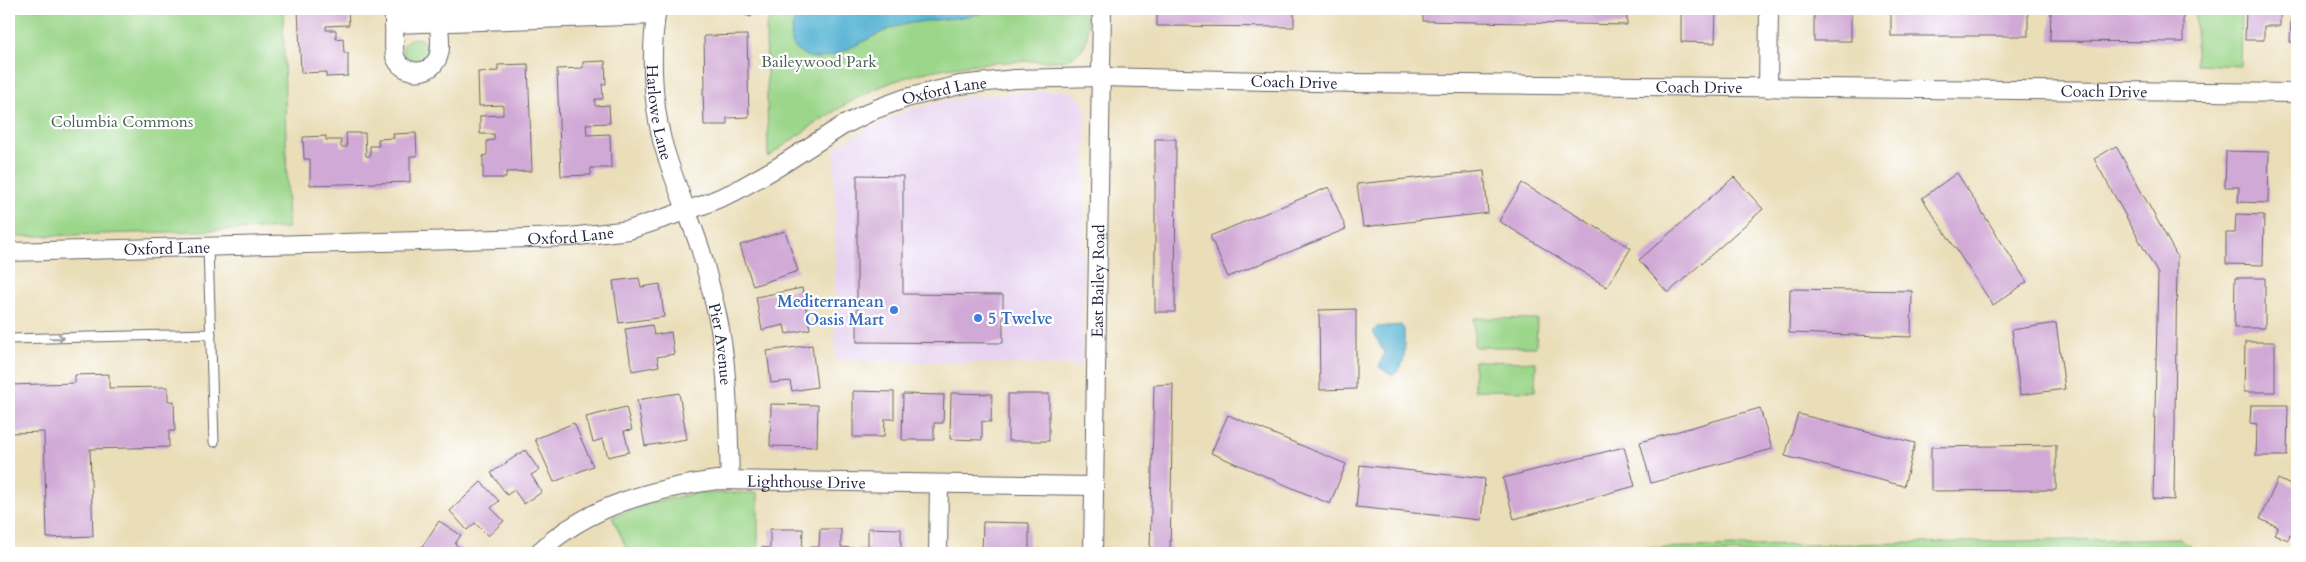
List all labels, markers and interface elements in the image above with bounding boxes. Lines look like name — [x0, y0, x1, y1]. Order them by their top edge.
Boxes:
park label: Baileywood Park — [761, 51, 877, 73]
street label: Harlowe Lane — [641, 64, 677, 163]
street label: Coach Drive — [1250, 71, 1338, 95]
street label: Oxford Lane — [899, 72, 988, 111]
street label: Coach Drive — [1656, 76, 1743, 99]
street label: Coach Drive — [2061, 80, 2148, 103]
park label: Columbia Commons — [51, 111, 193, 133]
street label: Oxford Lane — [527, 222, 615, 250]
street label: East Bailey Road — [1087, 224, 1110, 338]
street label: Oxford Lane — [123, 237, 211, 261]
place label: Mediterranean Oasis Mart — [777, 291, 885, 331]
street label: Pier Avenue — [703, 301, 737, 386]
marker: Mediterranean Oasis Mart — [888, 304, 900, 316]
place label: 5 Twelve — [988, 308, 1053, 330]
marker: 5 Twelve — [972, 312, 984, 324]
one-way arrow — [49, 333, 65, 343]
street label: Lighthouse Drive — [747, 470, 866, 494]

